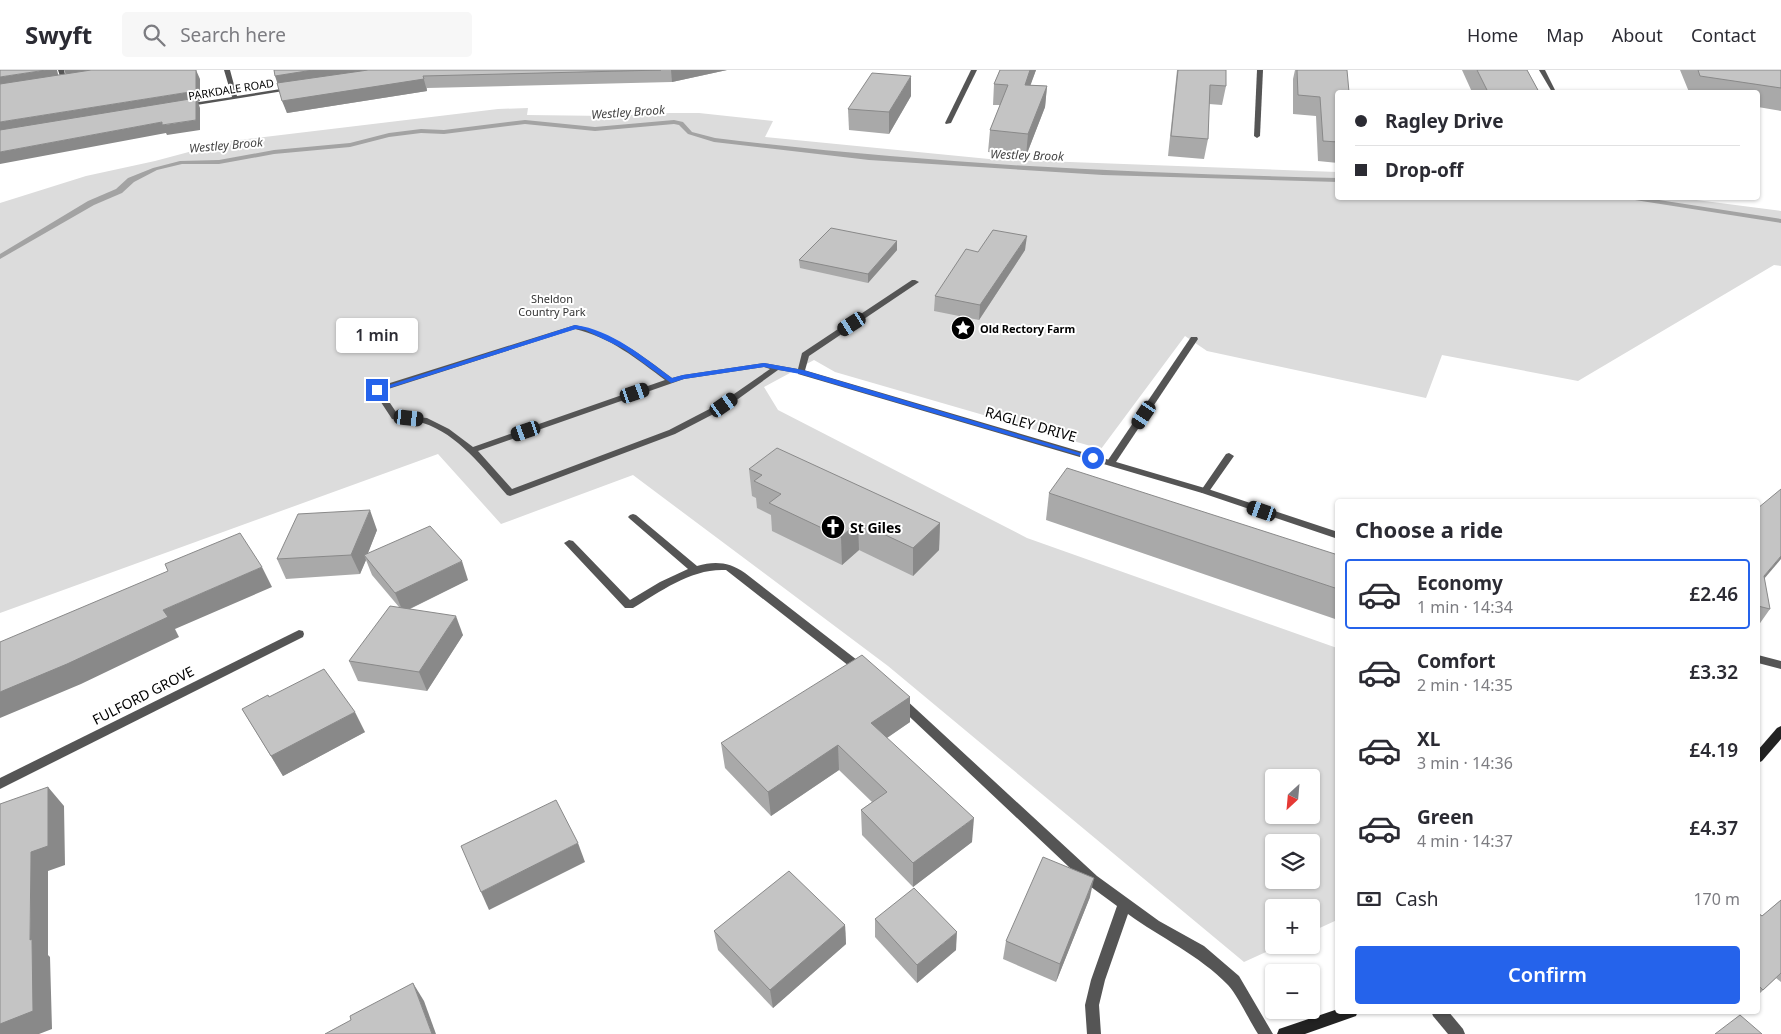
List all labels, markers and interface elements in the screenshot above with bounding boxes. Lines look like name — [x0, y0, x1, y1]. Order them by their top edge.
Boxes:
search box — [122, 12, 472, 57]
text: Swyft — [25, 18, 92, 51]
icon: search — [140, 21, 168, 49]
text: Search here — [180, 22, 286, 48]
text: Home — [1467, 23, 1518, 47]
text: Map — [1546, 23, 1584, 47]
text: About — [1612, 23, 1663, 47]
text: Contact — [1691, 23, 1756, 47]
street label: PARKDALE ROAD — [187, 75, 275, 103]
water label: Westley Brook — [591, 101, 667, 123]
text: Ragley Drive — [1385, 108, 1504, 134]
water label: Westley Brook — [188, 133, 265, 157]
water label: Westley Brook — [990, 145, 1065, 165]
text: Drop-off — [1385, 157, 1464, 183]
park label: Sheldon Country Park — [518, 291, 586, 319]
car — [835, 310, 868, 338]
place icon: Old Rectory Farm — [950, 315, 976, 341]
callout: 1 min — [336, 318, 418, 352]
place label: Old Rectory Farm — [980, 321, 1075, 336]
text: 1 min — [355, 324, 399, 346]
route end — [366, 379, 388, 401]
car — [618, 381, 651, 405]
car — [707, 390, 740, 420]
car — [1129, 398, 1158, 432]
street label: RAGLEY DRIVE — [983, 402, 1079, 446]
car — [393, 409, 424, 427]
car — [509, 419, 542, 443]
route start — [1082, 447, 1104, 469]
car — [1245, 499, 1278, 523]
church icon: St Giles — [820, 514, 846, 540]
text: Choose a ride — [1355, 514, 1503, 544]
place label: St Giles — [850, 518, 901, 537]
text: Economy — [1417, 570, 1503, 596]
icon: car — [1357, 572, 1402, 617]
text: £2.46 — [1689, 581, 1738, 607]
text: 1 min · 14:34 — [1417, 596, 1513, 618]
text: Comfort — [1417, 648, 1496, 674]
icon: car — [1357, 650, 1402, 695]
text: £3.32 — [1689, 659, 1738, 685]
street label: FULFORD GROVE — [89, 661, 197, 729]
text: 2 min · 14:35 — [1417, 674, 1513, 696]
text: XL — [1417, 726, 1440, 752]
icon: car — [1357, 728, 1402, 773]
text: £4.19 — [1689, 737, 1738, 763]
text: 3 min · 14:36 — [1417, 752, 1513, 774]
north arrow — [1265, 769, 1320, 824]
map controls — [1265, 769, 1320, 1019]
text: Green — [1417, 804, 1474, 830]
icon: car — [1357, 806, 1402, 851]
text: £4.37 — [1689, 815, 1738, 841]
text: 4 min · 14:37 — [1417, 830, 1513, 852]
button: layers — [1265, 834, 1320, 889]
icon: cash — [1355, 885, 1383, 913]
text: Cash — [1395, 886, 1439, 912]
text: 170 m — [1693, 888, 1740, 910]
button: + — [1265, 899, 1320, 954]
button: Confirm — [1355, 946, 1740, 1004]
button: − — [1265, 964, 1320, 1019]

